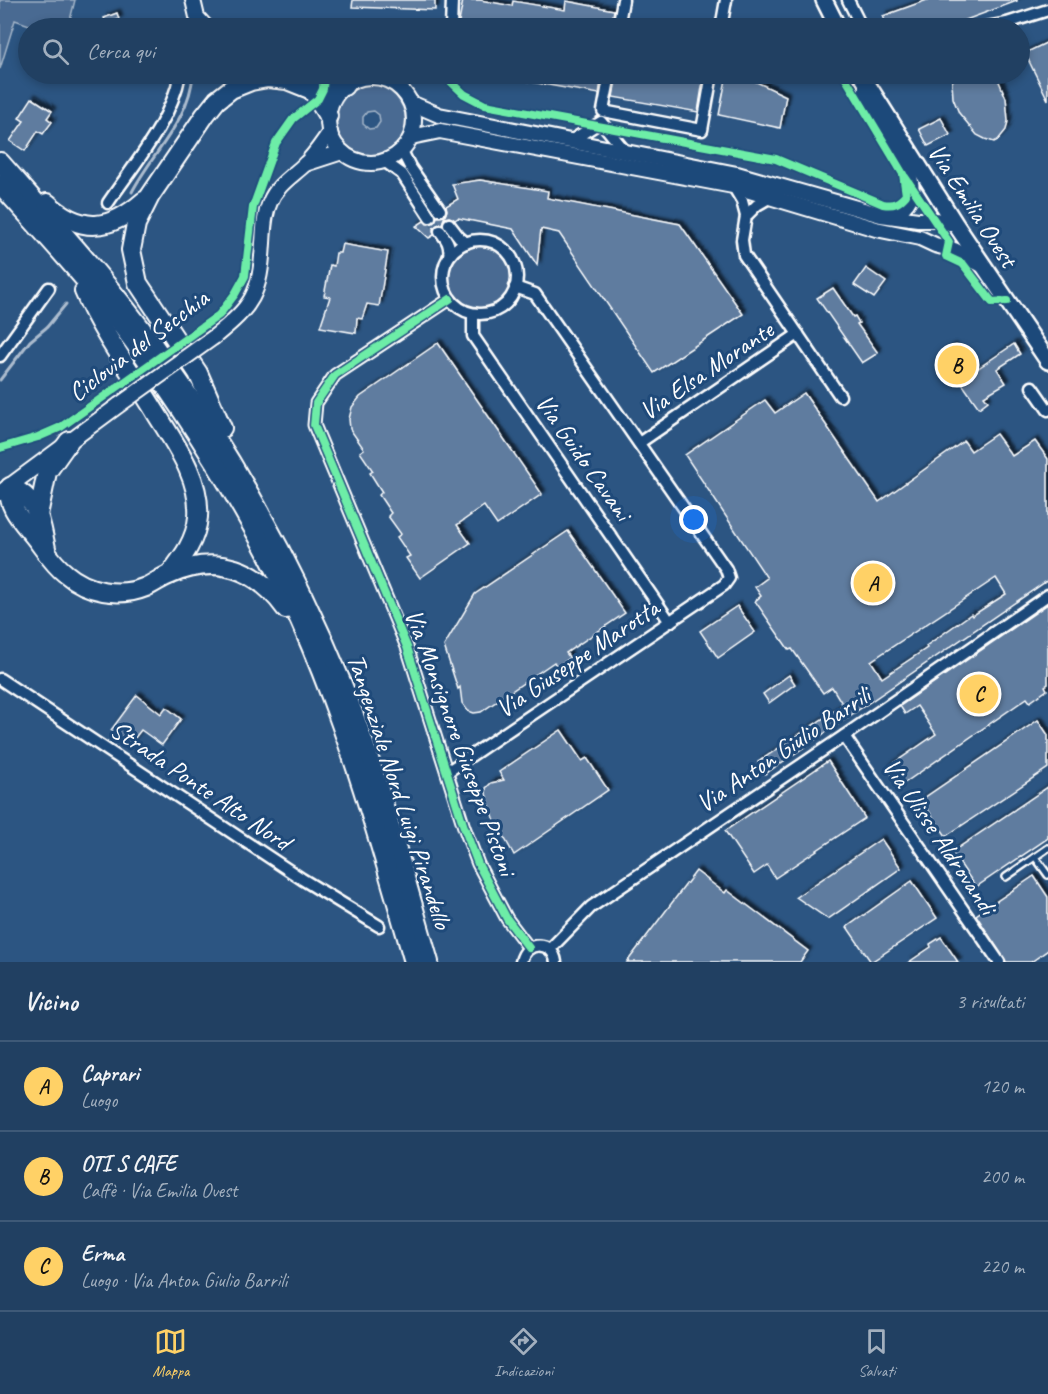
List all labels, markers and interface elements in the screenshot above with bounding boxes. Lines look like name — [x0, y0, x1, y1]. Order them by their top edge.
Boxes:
search box — [18, 18, 1030, 84]
icon: search — [39, 35, 72, 68]
text: Cerca qui — [87, 37, 155, 65]
street label: Via Emilia Ovest — [920, 137, 1026, 275]
street label: Ciclovia del Secchia — [61, 281, 216, 409]
street label: Via Elsa Morante — [633, 313, 781, 427]
pin: B — [938, 342, 976, 388]
street label: Via Guido Cavani — [528, 388, 641, 530]
your location — [679, 505, 708, 534]
pin: A — [854, 560, 892, 606]
street label: Via Giuseppe Marotta — [489, 590, 667, 725]
street label: Via Monsignore Giuseppe Pistoni — [397, 604, 525, 883]
street label: Tangenziale Nord Luigi Pirandello — [339, 649, 460, 935]
pin: C — [960, 672, 998, 716]
street label: Via Anton Giulio Barrili — [690, 677, 879, 820]
street label: Strada Ponte Alto Nord — [104, 713, 300, 860]
street label: Via Ulisse Aldrovandi — [875, 752, 1006, 923]
text: Vicino — [24, 985, 78, 1018]
text: 3 risultati — [956, 989, 1024, 1014]
text: Caprari — [81, 1060, 139, 1088]
text: A — [38, 1074, 49, 1099]
text: 120 m — [981, 1074, 1024, 1099]
text: Luogo — [81, 1088, 117, 1113]
text: OTI S CAFE — [81, 1150, 176, 1178]
text: B — [38, 1164, 49, 1189]
text: 200 m — [981, 1164, 1024, 1189]
text: Caffè · Via Emilia Ovest — [81, 1178, 237, 1203]
text: Erma — [81, 1240, 124, 1268]
text: C — [39, 1254, 48, 1279]
text: 220 m — [981, 1254, 1024, 1279]
text: Luogo · Via Anton Giulio Barrili — [81, 1268, 287, 1293]
tab: Mappa — [152, 1325, 189, 1381]
tab: Indicazioni — [494, 1325, 553, 1381]
tab: Salvati — [858, 1325, 896, 1381]

